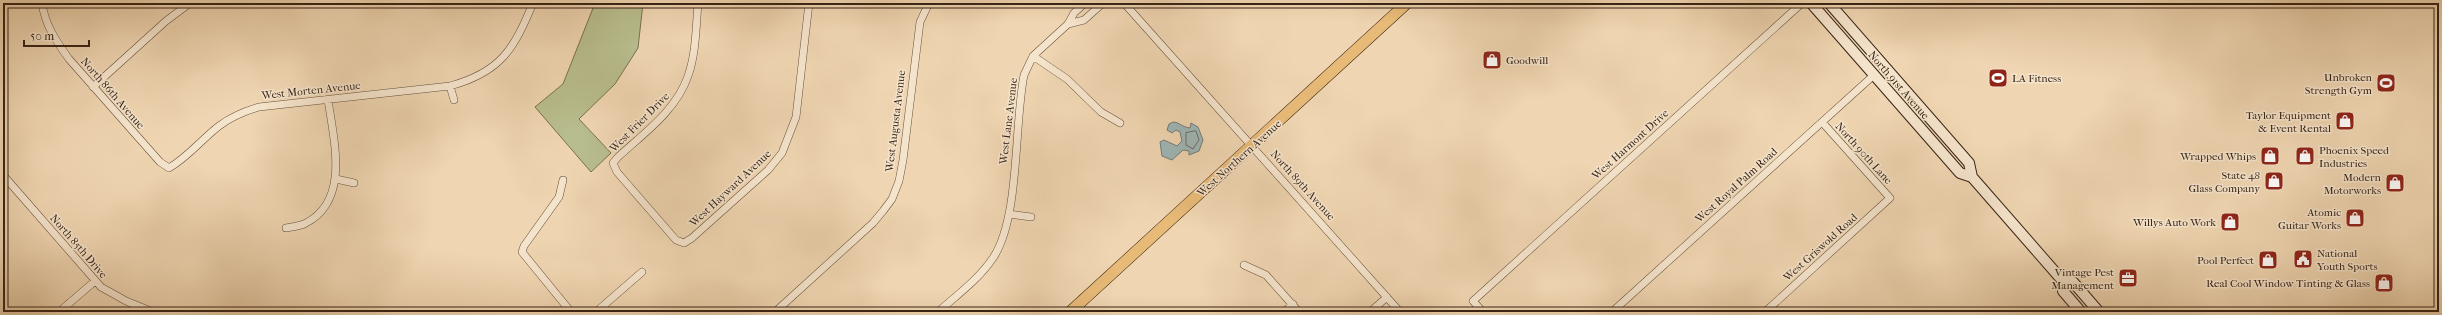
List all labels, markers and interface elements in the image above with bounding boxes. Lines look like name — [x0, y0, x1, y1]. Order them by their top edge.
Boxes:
scale bar — [24, 22, 89, 48]
text: 50 m — [30, 29, 54, 43]
street label: North 91st Avenue — [1865, 48, 1932, 123]
shop icon: Goodwill — [1481, 49, 1503, 71]
place label: Goodwill — [1506, 54, 1548, 67]
street label: North 86th Avenue — [78, 55, 148, 132]
sports icon: LA Fitness — [1987, 67, 2009, 89]
street label: West Augusta Avenue — [883, 69, 908, 174]
place label: Unbroken Strength Gym — [2305, 71, 2373, 97]
place label: LA Fitness — [2012, 72, 2061, 85]
sports icon: Unbroken Strength Gym — [2375, 72, 2397, 94]
street label: West Lane Avenue — [997, 76, 1020, 166]
street label: West Morten Avenue — [260, 79, 362, 102]
street label: West Frier Drive — [606, 89, 672, 156]
street label: West Harmont Drive — [1589, 106, 1672, 183]
place label: Taylor Equipment & Event Rental — [2246, 109, 2331, 135]
shop icon: Taylor Equipment & Event Rental — [2334, 110, 2356, 132]
street label: West Northern Avenue — [1194, 117, 1284, 200]
street label: North 90th Lane — [1832, 120, 1895, 187]
street label: West Royal Palm Road — [1692, 144, 1781, 226]
place label: Phoenix Speed Industries — [2319, 144, 2390, 170]
shop icon: Wrapped Whips — [2259, 145, 2281, 167]
shop icon: Phoenix Speed Industries — [2294, 145, 2316, 167]
street label: West Hayward Avenue — [686, 147, 774, 230]
street label: North 89th Avenue — [1268, 148, 1338, 224]
place label: Wrapped Whips — [2179, 150, 2256, 163]
place label: State 48 Glass Company — [2189, 169, 2261, 195]
shop icon: State 48 Glass Company — [2263, 170, 2285, 192]
place label: Modern Motorworks — [2324, 171, 2382, 197]
shop icon: Modern Motorworks — [2384, 172, 2406, 194]
place label: Atomic Guitar Works — [2278, 206, 2341, 232]
shop icon: Atomic Guitar Works — [2344, 207, 2366, 229]
street label: West Griswold Road — [1780, 210, 1861, 285]
shop icon: Willys Auto Work — [2219, 211, 2241, 233]
street label: North 85th Drive — [47, 212, 110, 281]
place label: Willys Auto Work — [2132, 216, 2216, 229]
place label: National Youth Sports — [2316, 247, 2377, 273]
public building icon: National Youth Sports — [2292, 248, 2314, 270]
shop icon: Pool Perfect — [2257, 249, 2279, 271]
place label: Pool Perfect — [2197, 254, 2254, 267]
place label: Vintage Pest Management — [2051, 266, 2114, 292]
office icon: Vintage Pest Management — [2117, 267, 2139, 289]
shop icon: Real Cool Window Tinting & Glass — [2373, 272, 2395, 294]
place label: Real Cool Window Tinting & Glass — [2206, 277, 2370, 290]

